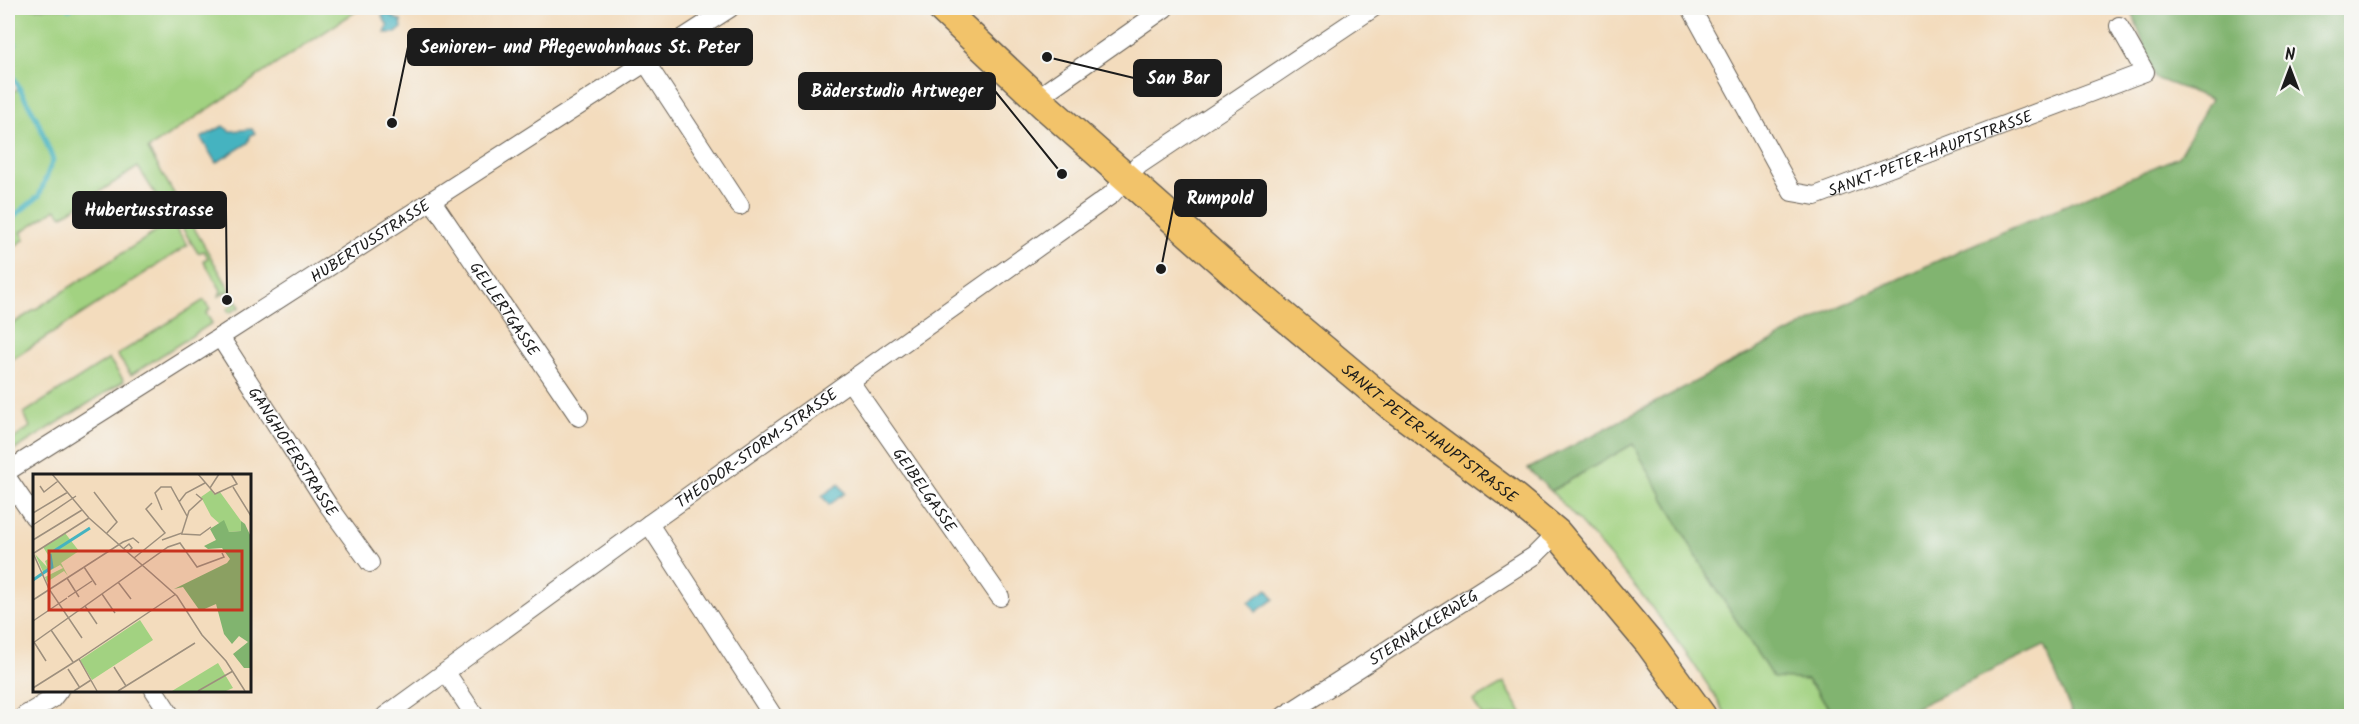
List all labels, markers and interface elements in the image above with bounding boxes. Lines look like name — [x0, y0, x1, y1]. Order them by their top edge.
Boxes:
callout: Senioren- und Pflegewohnhaus St. Peter — [408, 29, 752, 65]
text: Senioren- und Pflegewohnhaus St. Peter — [420, 34, 741, 63]
north arrow — [2260, 39, 2320, 99]
text: N — [2285, 43, 2295, 68]
callout: San Bar — [1134, 60, 1221, 96]
text: San Bar — [1147, 65, 1211, 94]
callout: Bäderstudio Artweger — [799, 73, 995, 109]
text: Bäderstudio Artweger — [811, 78, 984, 107]
street label: SANKT-PETER-HAUPTSTRASSE — [1824, 104, 2037, 204]
callout: Rumpold — [1175, 180, 1266, 216]
text: Rumpold — [1187, 185, 1254, 214]
callout: Hubertusstrasse — [73, 192, 226, 228]
street label: HUBERTUSSTRASSE — [306, 193, 436, 290]
text: Hubertusstrasse — [84, 197, 214, 226]
street label: GELLERTGASSE — [463, 257, 545, 362]
street label: SANKT-PETER-HAUPTSTRASSE — [1335, 358, 1523, 510]
street label: GANGHOFERSTRASSE — [241, 382, 344, 523]
street label: THEODOR-STORM-STRASSE — [671, 382, 844, 515]
street label: GEIBELGASSE — [886, 443, 963, 539]
inset map — [33, 474, 250, 691]
street label: STERNÄCKERWEG — [1364, 584, 1484, 673]

